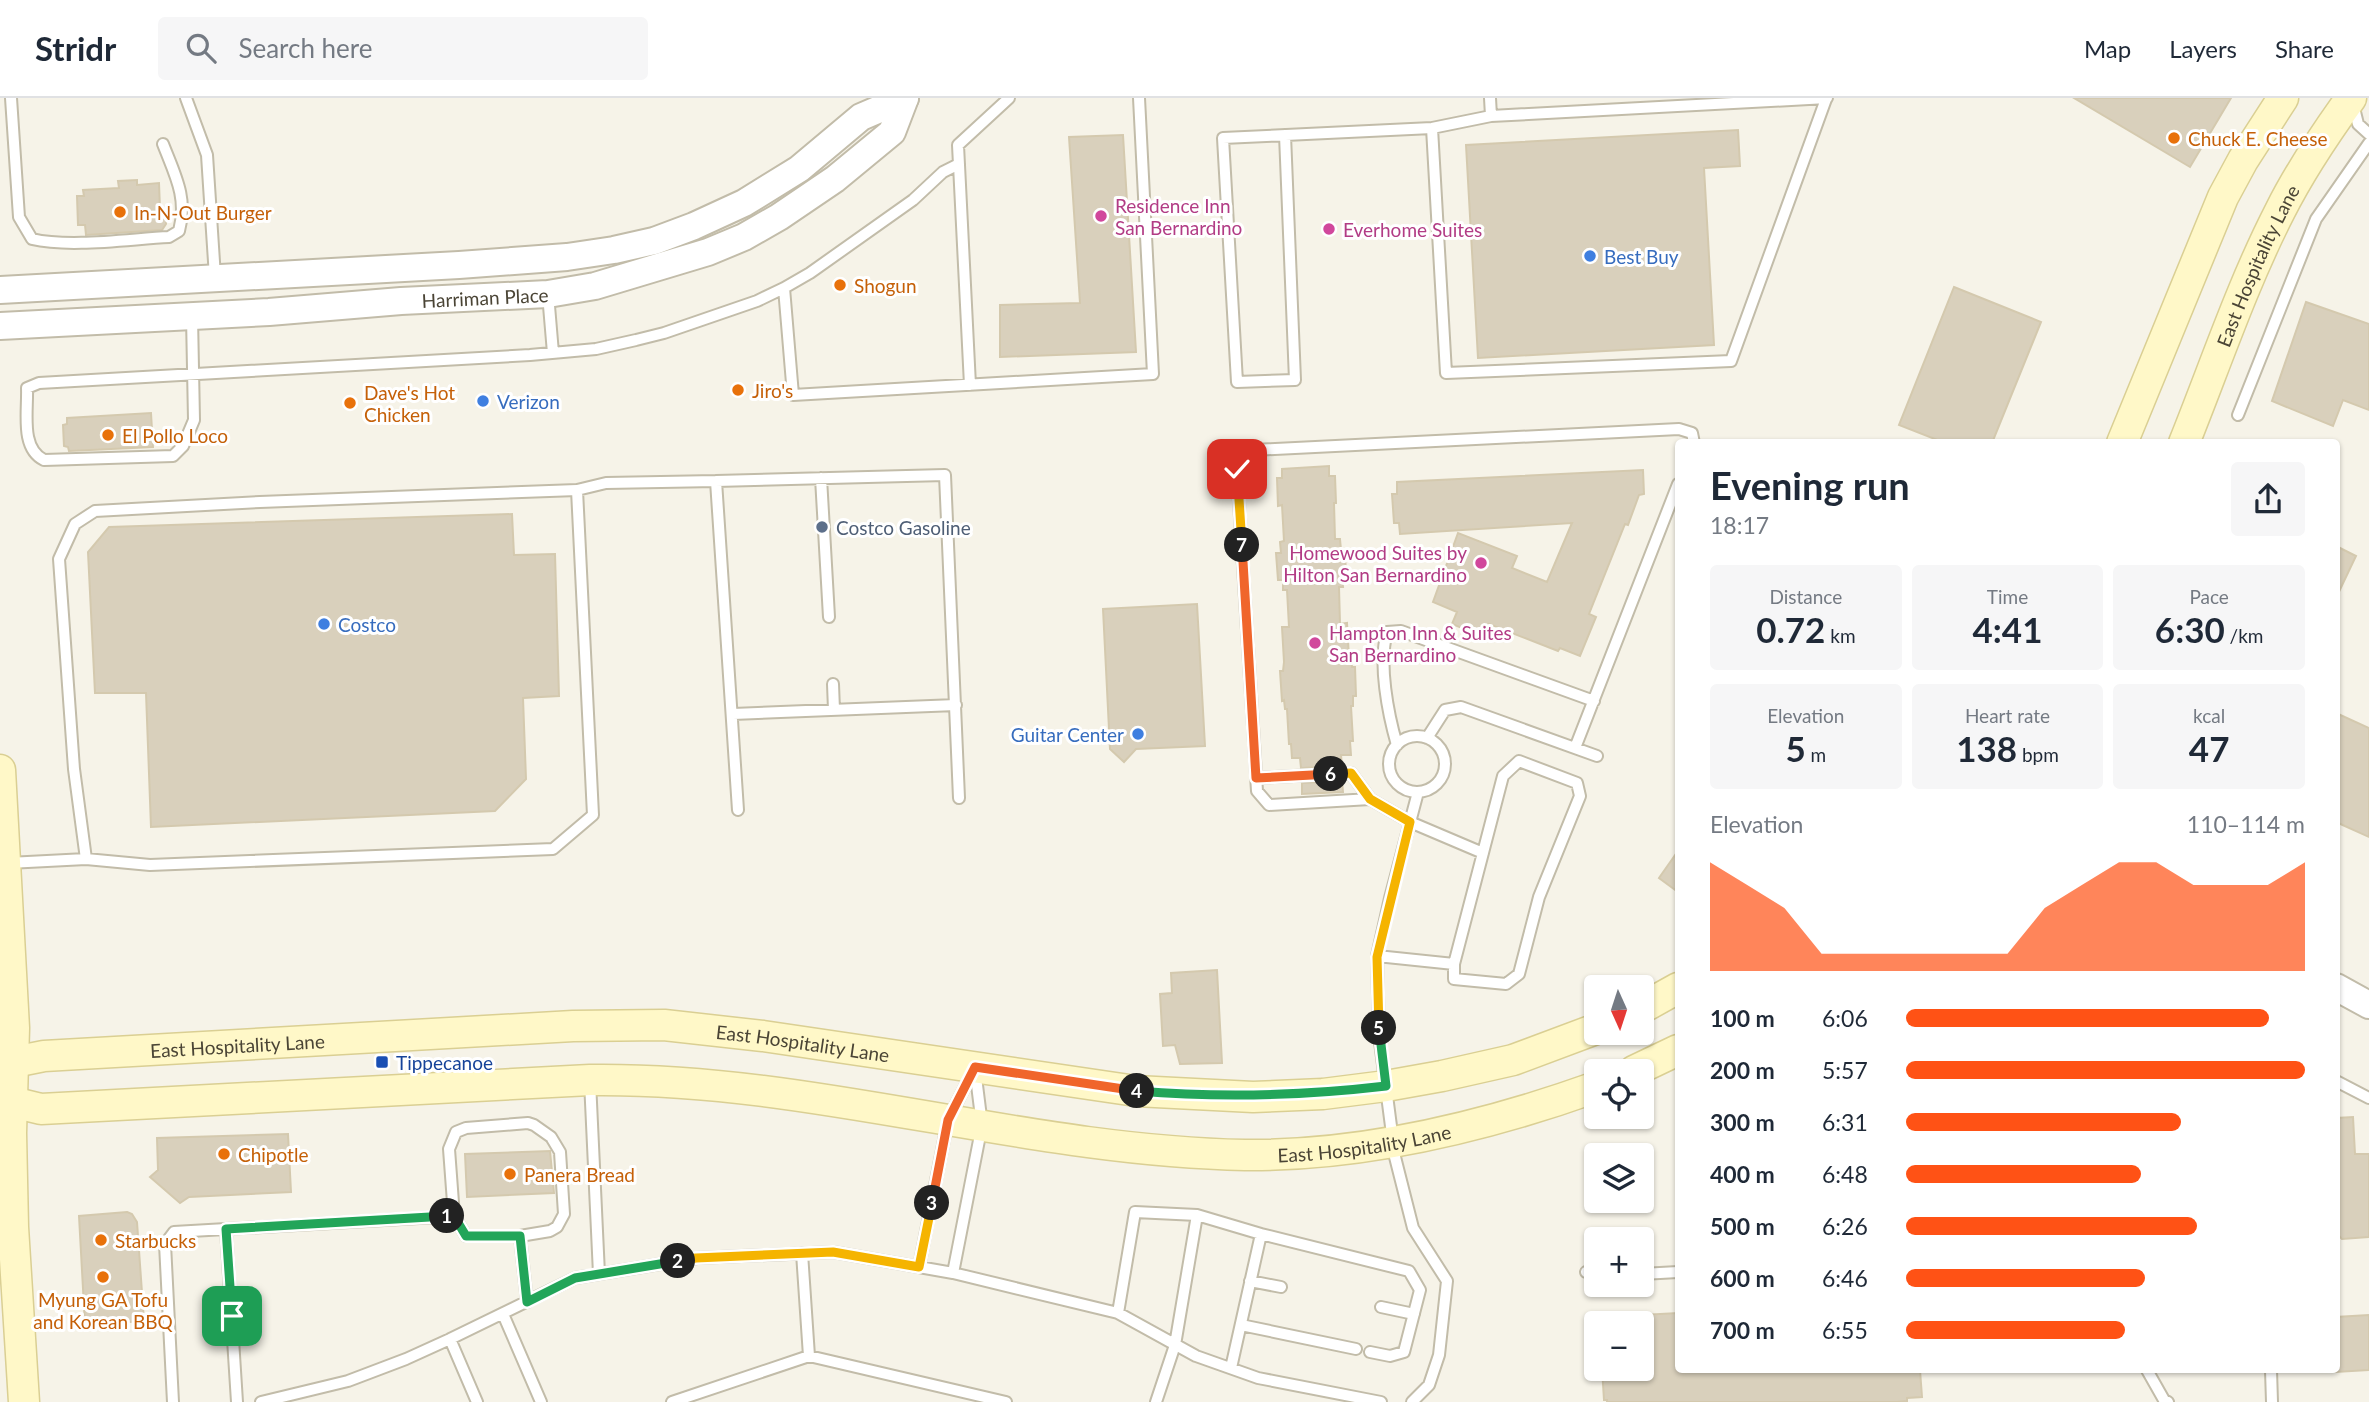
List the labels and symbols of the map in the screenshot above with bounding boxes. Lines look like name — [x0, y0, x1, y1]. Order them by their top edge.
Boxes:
place label: Chuck E. Cheese — [2188, 127, 2327, 150]
marker: Chuck E. Cheese — [2166, 130, 2182, 146]
street label: East Hospitality Lane — [2211, 180, 2303, 350]
place label: Residence Inn San Bernardino — [1115, 194, 1242, 239]
place label: In-N-Out Burger — [134, 201, 272, 224]
marker: In-N-Out Burger — [112, 204, 128, 220]
marker: Residence Inn San Bernardino — [1093, 208, 1109, 224]
place label: Everhome Suites — [1343, 218, 1482, 241]
marker: Everhome Suites — [1321, 221, 1337, 237]
place label: Best Buy — [1604, 245, 1679, 268]
marker: Best Buy — [1582, 248, 1598, 264]
place label: Shogun — [854, 274, 917, 297]
marker: Shogun — [832, 277, 848, 293]
street label: Harriman Place — [421, 282, 549, 312]
place label: Jiro's — [752, 379, 793, 402]
place label: Dave's Hot Chicken — [364, 381, 455, 426]
marker: Jiro's — [730, 382, 746, 398]
place label: Verizon — [497, 390, 560, 413]
marker: Verizon — [475, 393, 491, 409]
marker: Dave's Hot Chicken — [342, 395, 358, 411]
place label: El Pollo Loco — [122, 424, 228, 447]
marker: El Pollo Loco — [100, 427, 116, 443]
pin — [1207, 439, 1267, 499]
place label: Costco Gasoline — [836, 516, 971, 539]
marker: Costco Gasoline — [814, 519, 830, 535]
pin: 7 — [1224, 528, 1260, 562]
place label: Homewood Suites by Hilton San Bernardino — [1283, 541, 1467, 586]
marker: Homewood Suites by Hilton San Bernardino — [1473, 555, 1489, 571]
place label: Costco — [338, 613, 396, 636]
marker: Costco — [316, 616, 332, 632]
place label: Hampton Inn & Suites San Bernardino — [1329, 621, 1512, 666]
marker: Hampton Inn & Suites San Bernardino — [1307, 635, 1323, 651]
place label: Guitar Center — [1011, 723, 1124, 746]
marker: Guitar Center — [1130, 726, 1146, 742]
pin: 6 — [1314, 756, 1348, 792]
north arrow — [1584, 975, 1654, 1045]
pin: 5 — [1362, 1010, 1396, 1046]
street label: East Hospitality Lane — [715, 1019, 891, 1066]
street label: East Hospitality Lane — [149, 1029, 325, 1061]
place label: Tippecanoe — [396, 1051, 493, 1074]
marker: Tippecanoe — [374, 1054, 390, 1070]
pin: 4 — [1120, 1074, 1154, 1108]
street label: East Hospitality Lane — [1277, 1119, 1453, 1166]
place label: Chipotle — [238, 1143, 308, 1166]
marker: Chipotle — [216, 1146, 232, 1162]
place label: Panera Bread — [524, 1163, 635, 1186]
marker: Panera Bread — [502, 1166, 518, 1182]
pin: 3 — [914, 1186, 950, 1220]
pin: 1 — [430, 1198, 464, 1234]
place label: Starbucks — [115, 1229, 196, 1252]
marker: Starbucks — [93, 1232, 109, 1248]
pin: 2 — [660, 1244, 696, 1278]
marker: Myung GA Tofu and Korean BBQ — [95, 1269, 111, 1285]
pin — [202, 1286, 262, 1346]
place label: Myung GA Tofu and Korean BBQ — [33, 1288, 173, 1333]

